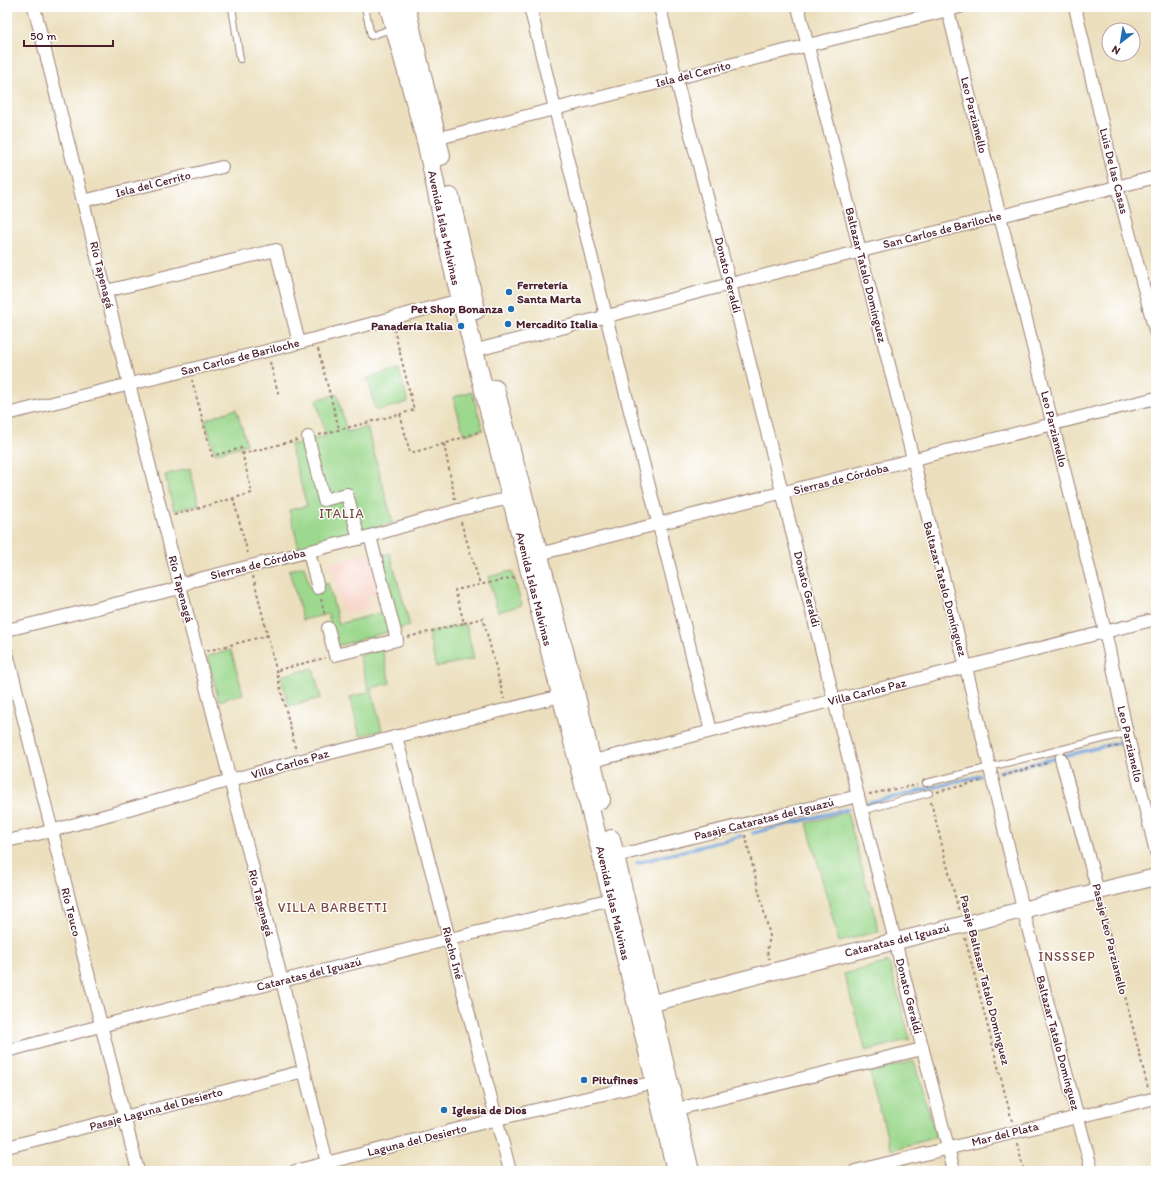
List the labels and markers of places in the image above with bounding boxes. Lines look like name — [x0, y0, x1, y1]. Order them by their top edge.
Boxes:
place label: Ferretería Santa Marta — [517, 278, 582, 306]
marker: Ferretería Santa Marta — [504, 287, 514, 297]
place label: Pet Shop Bonanza — [411, 302, 503, 317]
marker: Pet Shop Bonanza — [506, 304, 516, 314]
place label: Mercadito Italia — [516, 317, 599, 331]
place label: Panadería Italia — [371, 319, 454, 333]
marker: Mercadito Italia — [503, 319, 513, 329]
marker: Panadería Italia — [456, 321, 466, 331]
place label: Pitufines — [592, 1073, 639, 1087]
marker: Pitufines — [579, 1075, 589, 1085]
place label: Iglesia de Dios — [452, 1103, 527, 1118]
marker: Iglesia de Dios — [439, 1105, 449, 1115]

